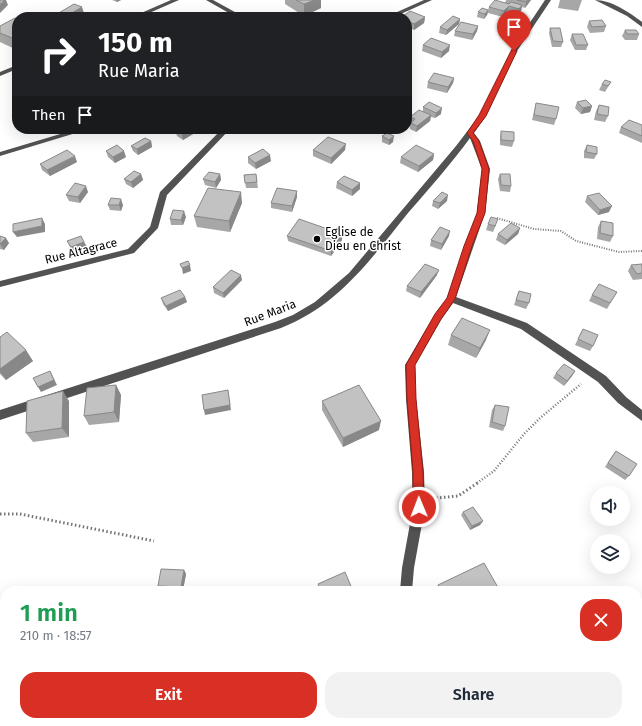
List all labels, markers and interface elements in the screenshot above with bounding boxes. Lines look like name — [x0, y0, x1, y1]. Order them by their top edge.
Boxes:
pin — [497, 10, 531, 51]
icon: arrive — [503, 16, 525, 38]
text: 150 m — [98, 26, 173, 59]
icon: right — [32, 28, 84, 80]
text: Rue Maria — [98, 60, 180, 82]
icon: arrive — [74, 104, 96, 126]
text: Then — [32, 106, 66, 124]
place label: Eglise de Dieu en Christ — [325, 225, 402, 253]
marker: Eglise de Dieu en Christ — [312, 234, 322, 244]
street label: Rue Altagrace — [43, 235, 119, 267]
street label: Rue Maria — [242, 297, 298, 329]
position arrow — [398, 486, 440, 528]
map controls — [590, 486, 630, 574]
button: sound — [590, 486, 630, 526]
button: layers — [590, 534, 630, 574]
text: 1 min — [20, 599, 78, 627]
button: close — [580, 599, 622, 641]
text: 210 m · 18:57 — [20, 628, 92, 643]
button: Exit — [20, 672, 317, 718]
button: Share — [325, 672, 622, 718]

